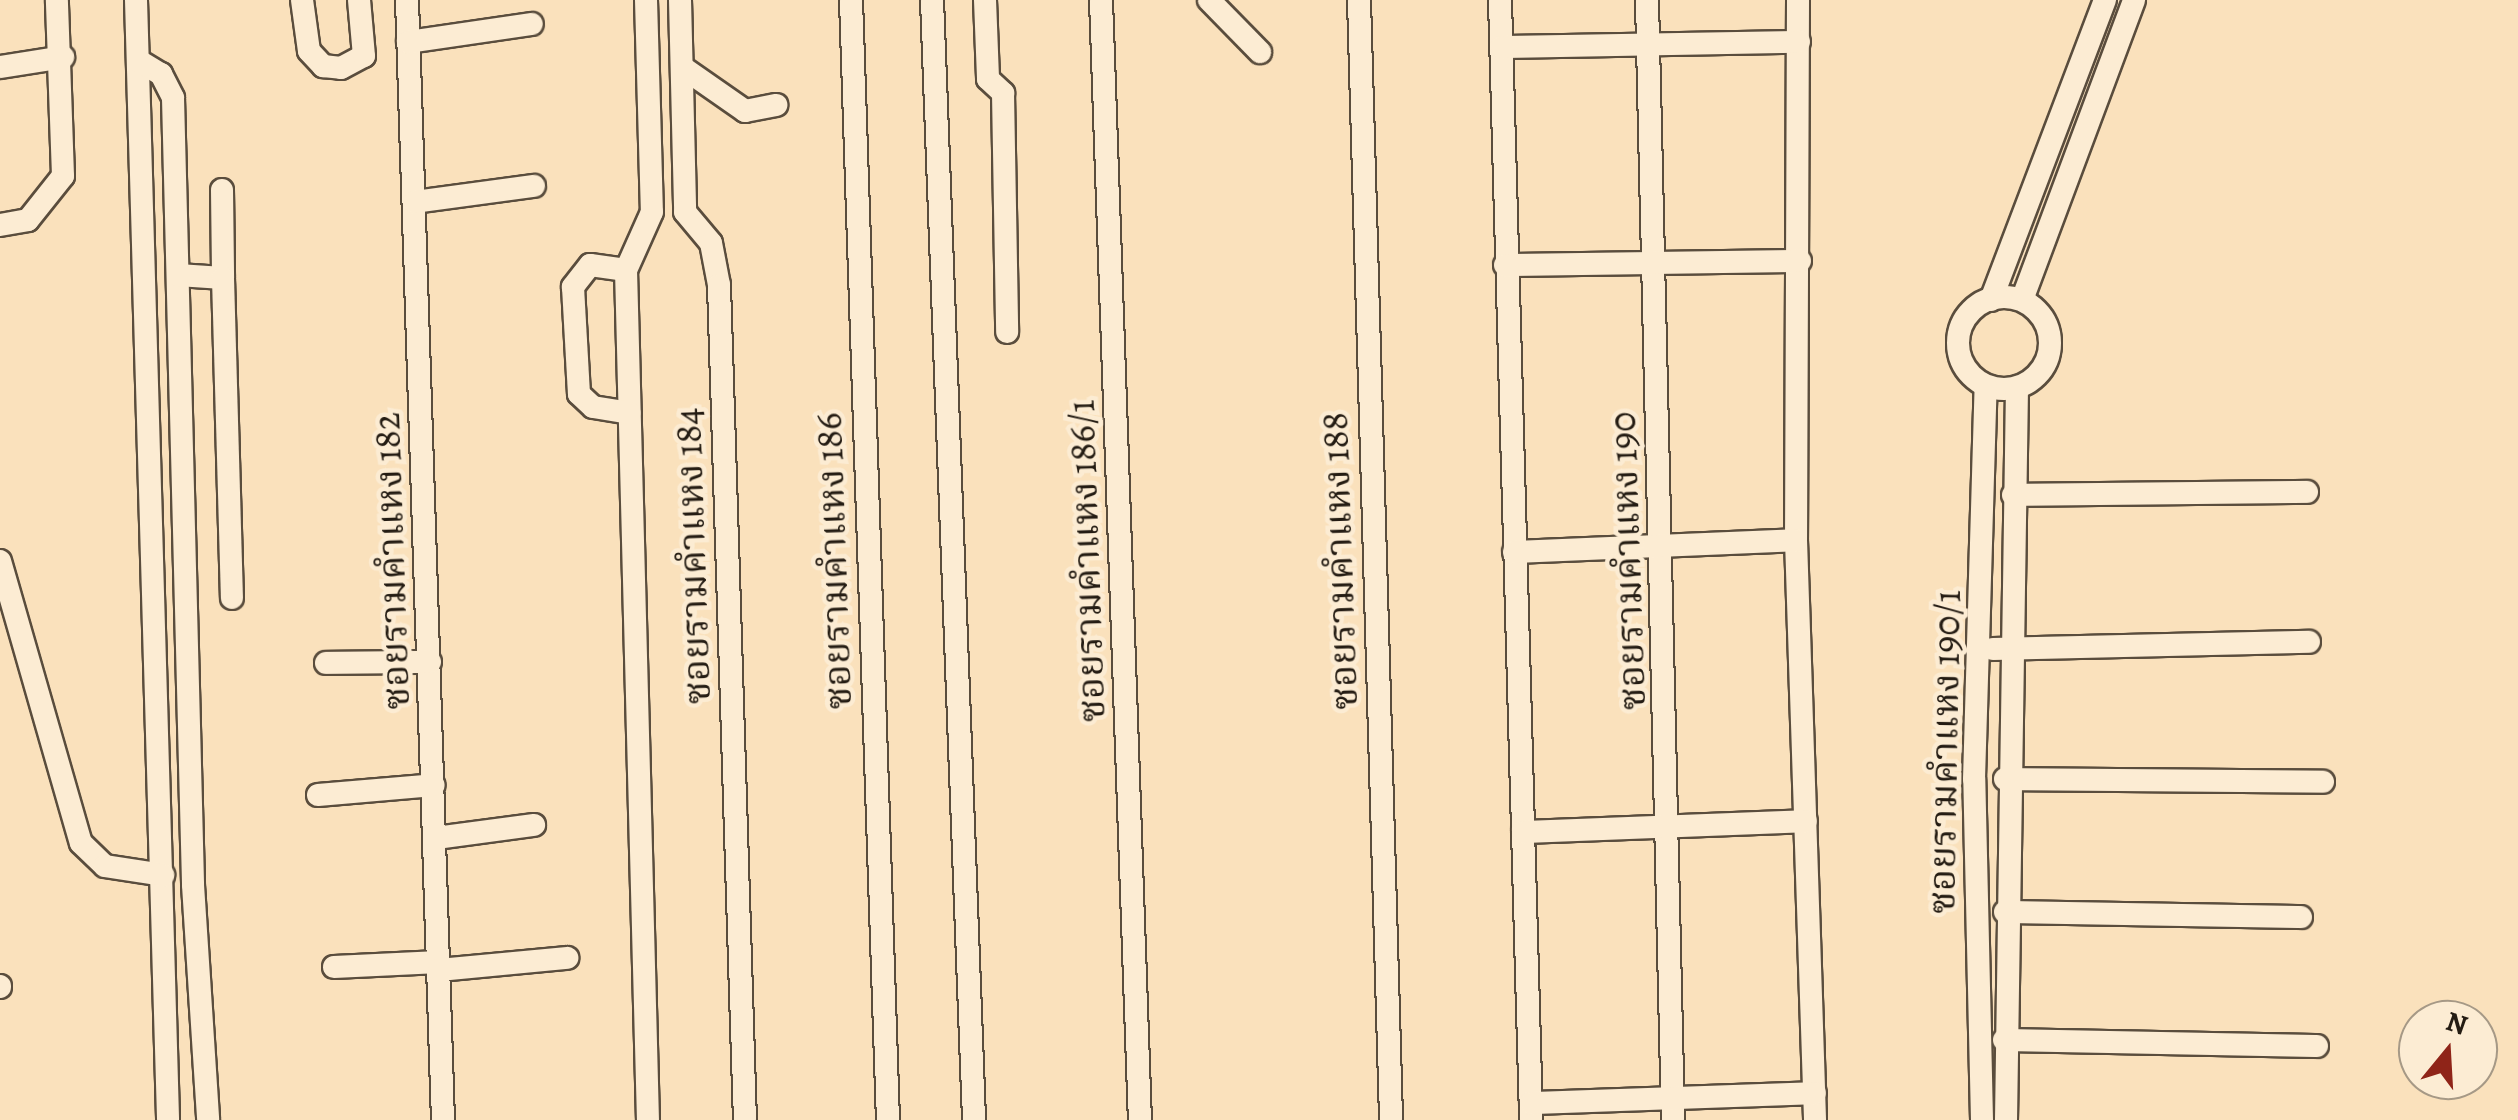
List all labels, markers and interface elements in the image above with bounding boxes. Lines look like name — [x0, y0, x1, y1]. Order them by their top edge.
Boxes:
street label: ซอยรามคำแหง 186/1 — [1059, 399, 1115, 723]
street label: ซอยรามคำแหง 184 — [665, 407, 721, 705]
street label: ซอยรามคำแหง 182 — [364, 411, 420, 711]
street label: ซอยรามคำแหง 188 — [1312, 411, 1368, 711]
street label: ซอยรามคำแหง 190 — [1600, 411, 1656, 711]
street label: ซอยรามคำแหง 186 — [806, 412, 862, 710]
street label: ซอยรามคำแหง 190/1 — [1919, 590, 1971, 914]
north arrow — [2398, 1000, 2498, 1100]
text: N — [2441, 1002, 2472, 1045]

